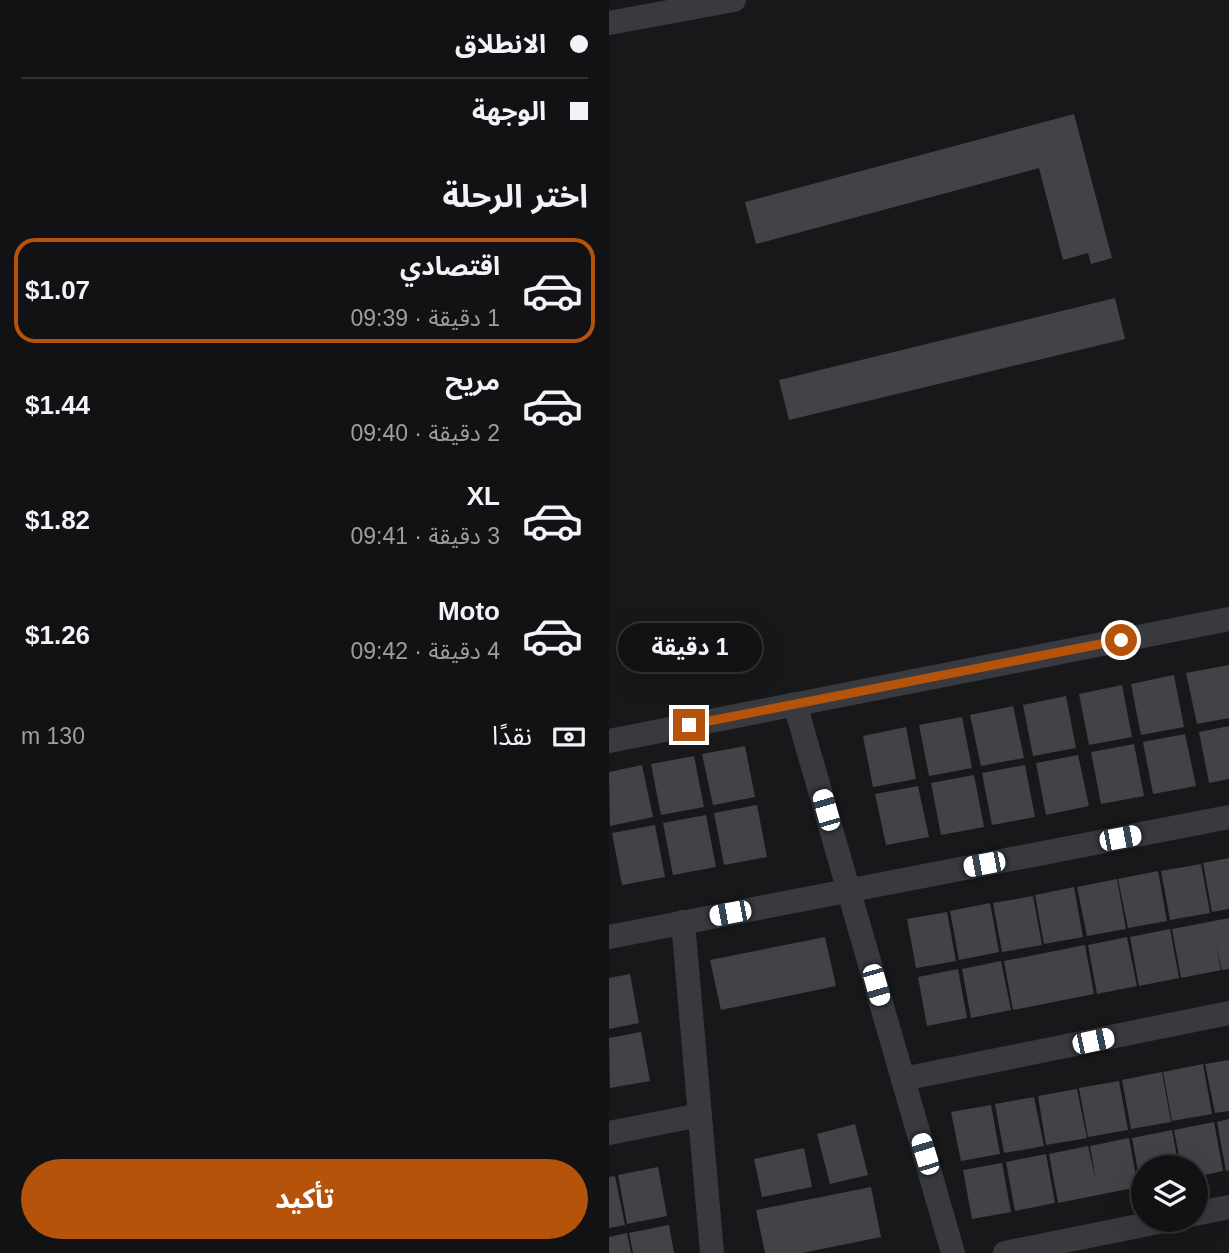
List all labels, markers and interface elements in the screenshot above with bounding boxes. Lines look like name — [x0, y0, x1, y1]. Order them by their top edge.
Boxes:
text: الانطلاق — [455, 29, 546, 59]
text: الوجهة — [472, 96, 546, 126]
text: اختر الرحلة — [442, 178, 588, 214]
text: اقتصادي — [400, 251, 500, 281]
icon: car — [521, 259, 584, 322]
text: $1.07 — [25, 275, 90, 305]
text: 1 دقيقة · 09:39 — [350, 305, 500, 331]
text: مريح — [445, 366, 500, 396]
icon: car — [521, 374, 584, 437]
text: $1.44 — [25, 390, 90, 420]
text: 2 دقيقة · 09:40 — [350, 420, 500, 446]
text: XL — [467, 481, 500, 511]
icon: car — [521, 489, 584, 552]
text: $1.82 — [25, 505, 90, 535]
text: 3 دقيقة · 09:41 — [350, 523, 500, 549]
text: Moto — [438, 596, 500, 626]
icon: car — [521, 604, 584, 667]
text: $1.26 — [25, 620, 90, 650]
callout: 1 دقيقة — [617, 624, 761, 672]
route start — [1105, 624, 1137, 656]
text: 1 دقيقة — [651, 634, 729, 660]
text: 4 دقيقة · 09:42 — [350, 638, 500, 664]
route end — [673, 709, 705, 741]
icon: cash — [550, 718, 588, 756]
text: نقدًا — [492, 721, 532, 751]
text: 130 m — [21, 723, 85, 749]
car — [811, 787, 842, 833]
car — [1098, 824, 1143, 852]
car — [962, 850, 1007, 878]
car — [708, 899, 753, 927]
car — [861, 962, 892, 1008]
car — [1071, 1026, 1116, 1056]
car — [909, 1131, 942, 1177]
map controls — [1131, 1155, 1208, 1232]
button: layers — [1131, 1155, 1208, 1232]
button: تأكيد — [21, 1159, 588, 1239]

